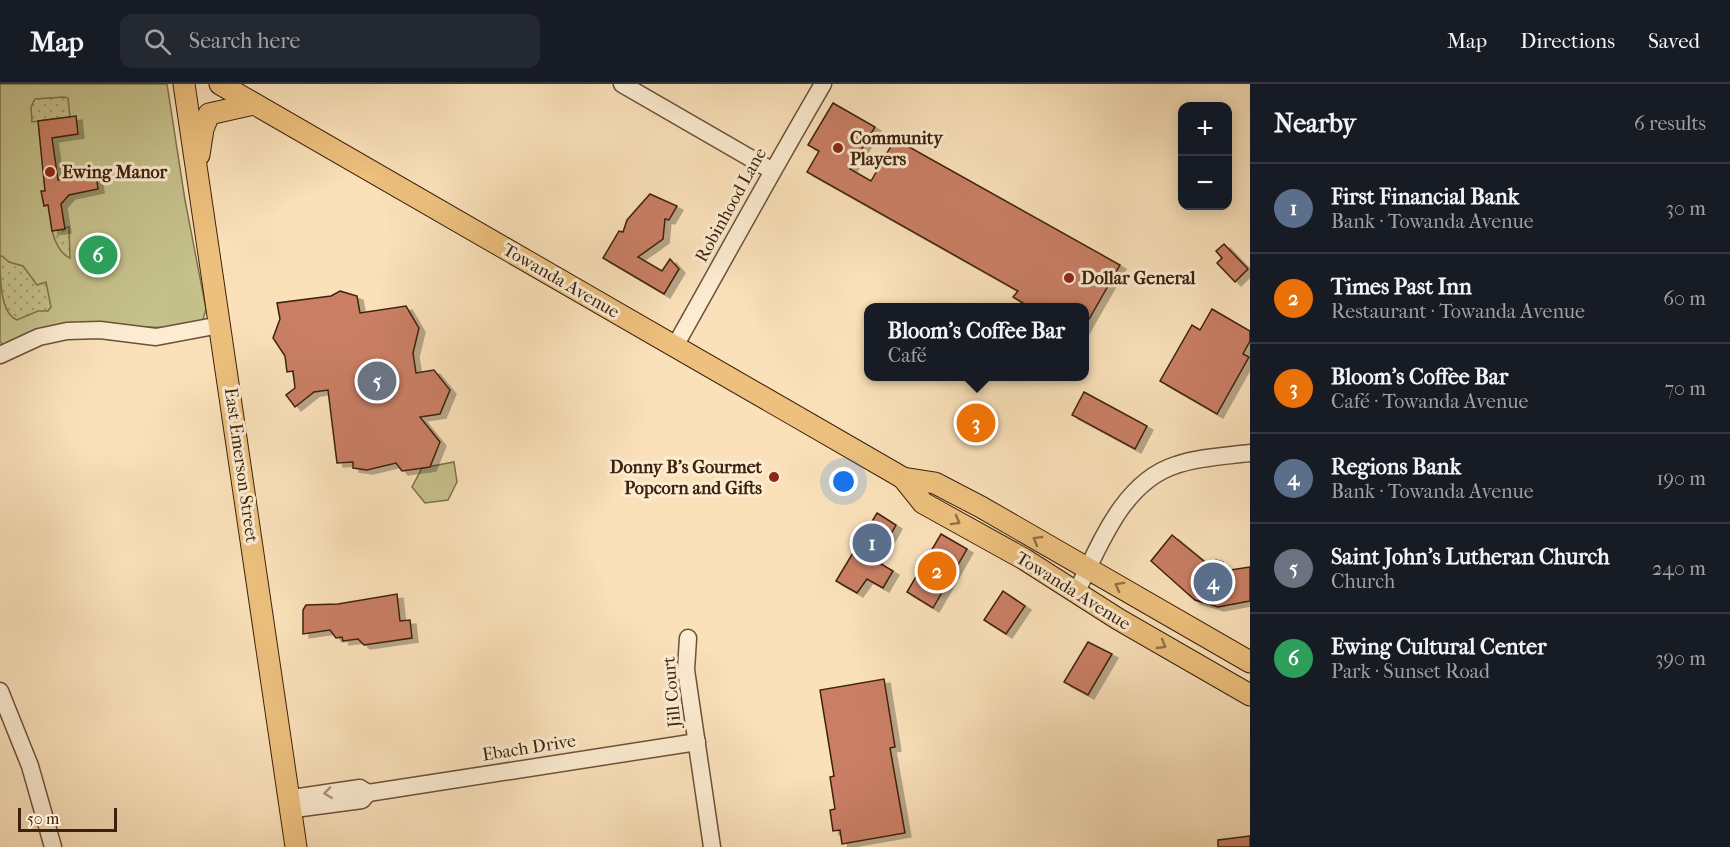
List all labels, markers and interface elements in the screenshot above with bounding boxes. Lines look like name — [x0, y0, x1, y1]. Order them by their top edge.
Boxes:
search box — [120, 14, 540, 68]
text: Map — [30, 25, 84, 58]
icon: search — [141, 25, 174, 58]
text: Search here — [189, 28, 300, 54]
text: Map — [1447, 29, 1487, 53]
text: Directions — [1520, 29, 1615, 53]
text: Saved — [1648, 29, 1700, 53]
map controls — [1178, 102, 1232, 210]
button: + — [1178, 102, 1232, 156]
text: Nearby — [1274, 108, 1356, 139]
text: 6 results — [1634, 112, 1706, 135]
place label: Community Players — [850, 128, 944, 170]
marker: Community Players — [831, 141, 845, 155]
street label: Robinhood Lane — [691, 144, 771, 266]
button: − — [1178, 156, 1232, 210]
place label: Ewing Manor — [62, 162, 168, 183]
marker: Ewing Manor — [43, 165, 57, 179]
text: First Financial Bank — [1331, 184, 1519, 210]
text: 1 — [1290, 197, 1297, 220]
text: 30 m — [1666, 197, 1706, 220]
text: Bank · Towanda Avenue — [1331, 210, 1534, 233]
pin: 6 — [78, 232, 118, 278]
street label: Towanda Avenue — [499, 239, 623, 323]
place label: Dollar General — [1081, 268, 1196, 289]
marker: Dollar General — [1062, 271, 1076, 285]
text: Times Past Inn — [1331, 274, 1472, 300]
text: 2 — [1288, 287, 1299, 310]
text: 60 m — [1663, 287, 1706, 310]
text: Restaurant · Towanda Avenue — [1331, 300, 1585, 323]
popup — [864, 303, 1089, 381]
text: Bloom's Coffee Bar — [888, 318, 1065, 344]
text: Café — [888, 344, 927, 367]
pin: 5 — [358, 358, 397, 404]
text: Bloom's Coffee Bar — [1331, 364, 1508, 390]
text: 3 — [1289, 377, 1298, 400]
text: 70 m — [1664, 377, 1706, 400]
street label: East Emerson Street — [220, 386, 262, 544]
text: Café · Towanda Avenue — [1331, 390, 1528, 413]
pin: 3 — [956, 400, 996, 446]
text: Regions Bank — [1331, 454, 1461, 480]
place label: Donny B's Gourmet Popcorn and Gifts — [610, 457, 763, 499]
your location — [829, 467, 858, 496]
text: 4 — [1288, 467, 1299, 490]
text: 190 m — [1656, 467, 1706, 490]
marker: Donny B's Gourmet Popcorn and Gifts — [767, 470, 781, 484]
text: Bank · Towanda Avenue — [1331, 480, 1534, 503]
one-way arrow — [950, 514, 960, 525]
pin: 1 — [852, 520, 892, 566]
one-way arrow — [1033, 535, 1044, 547]
text: Saint John's Lutheran Church — [1331, 544, 1610, 570]
street label: Towanda Avenue — [1012, 547, 1134, 635]
pin: 2 — [918, 548, 956, 594]
text: 5 — [1289, 557, 1298, 580]
text: 240 m — [1652, 557, 1706, 580]
pin: 4 — [1194, 560, 1232, 604]
text: Church — [1331, 570, 1395, 593]
one-way arrow — [1115, 582, 1125, 593]
text: Ewing Cultural Center — [1331, 634, 1547, 660]
one-way arrow — [1156, 637, 1166, 649]
text: 6 — [1288, 647, 1299, 670]
text: 390 m — [1655, 647, 1706, 670]
street label: Jill Court — [658, 655, 686, 730]
text: Park · Sunset Road — [1331, 660, 1490, 683]
street label: Ebach Drive — [481, 730, 577, 766]
one-way arrow — [323, 786, 333, 799]
scale bar — [18, 805, 117, 832]
text: 50 m — [27, 809, 59, 828]

